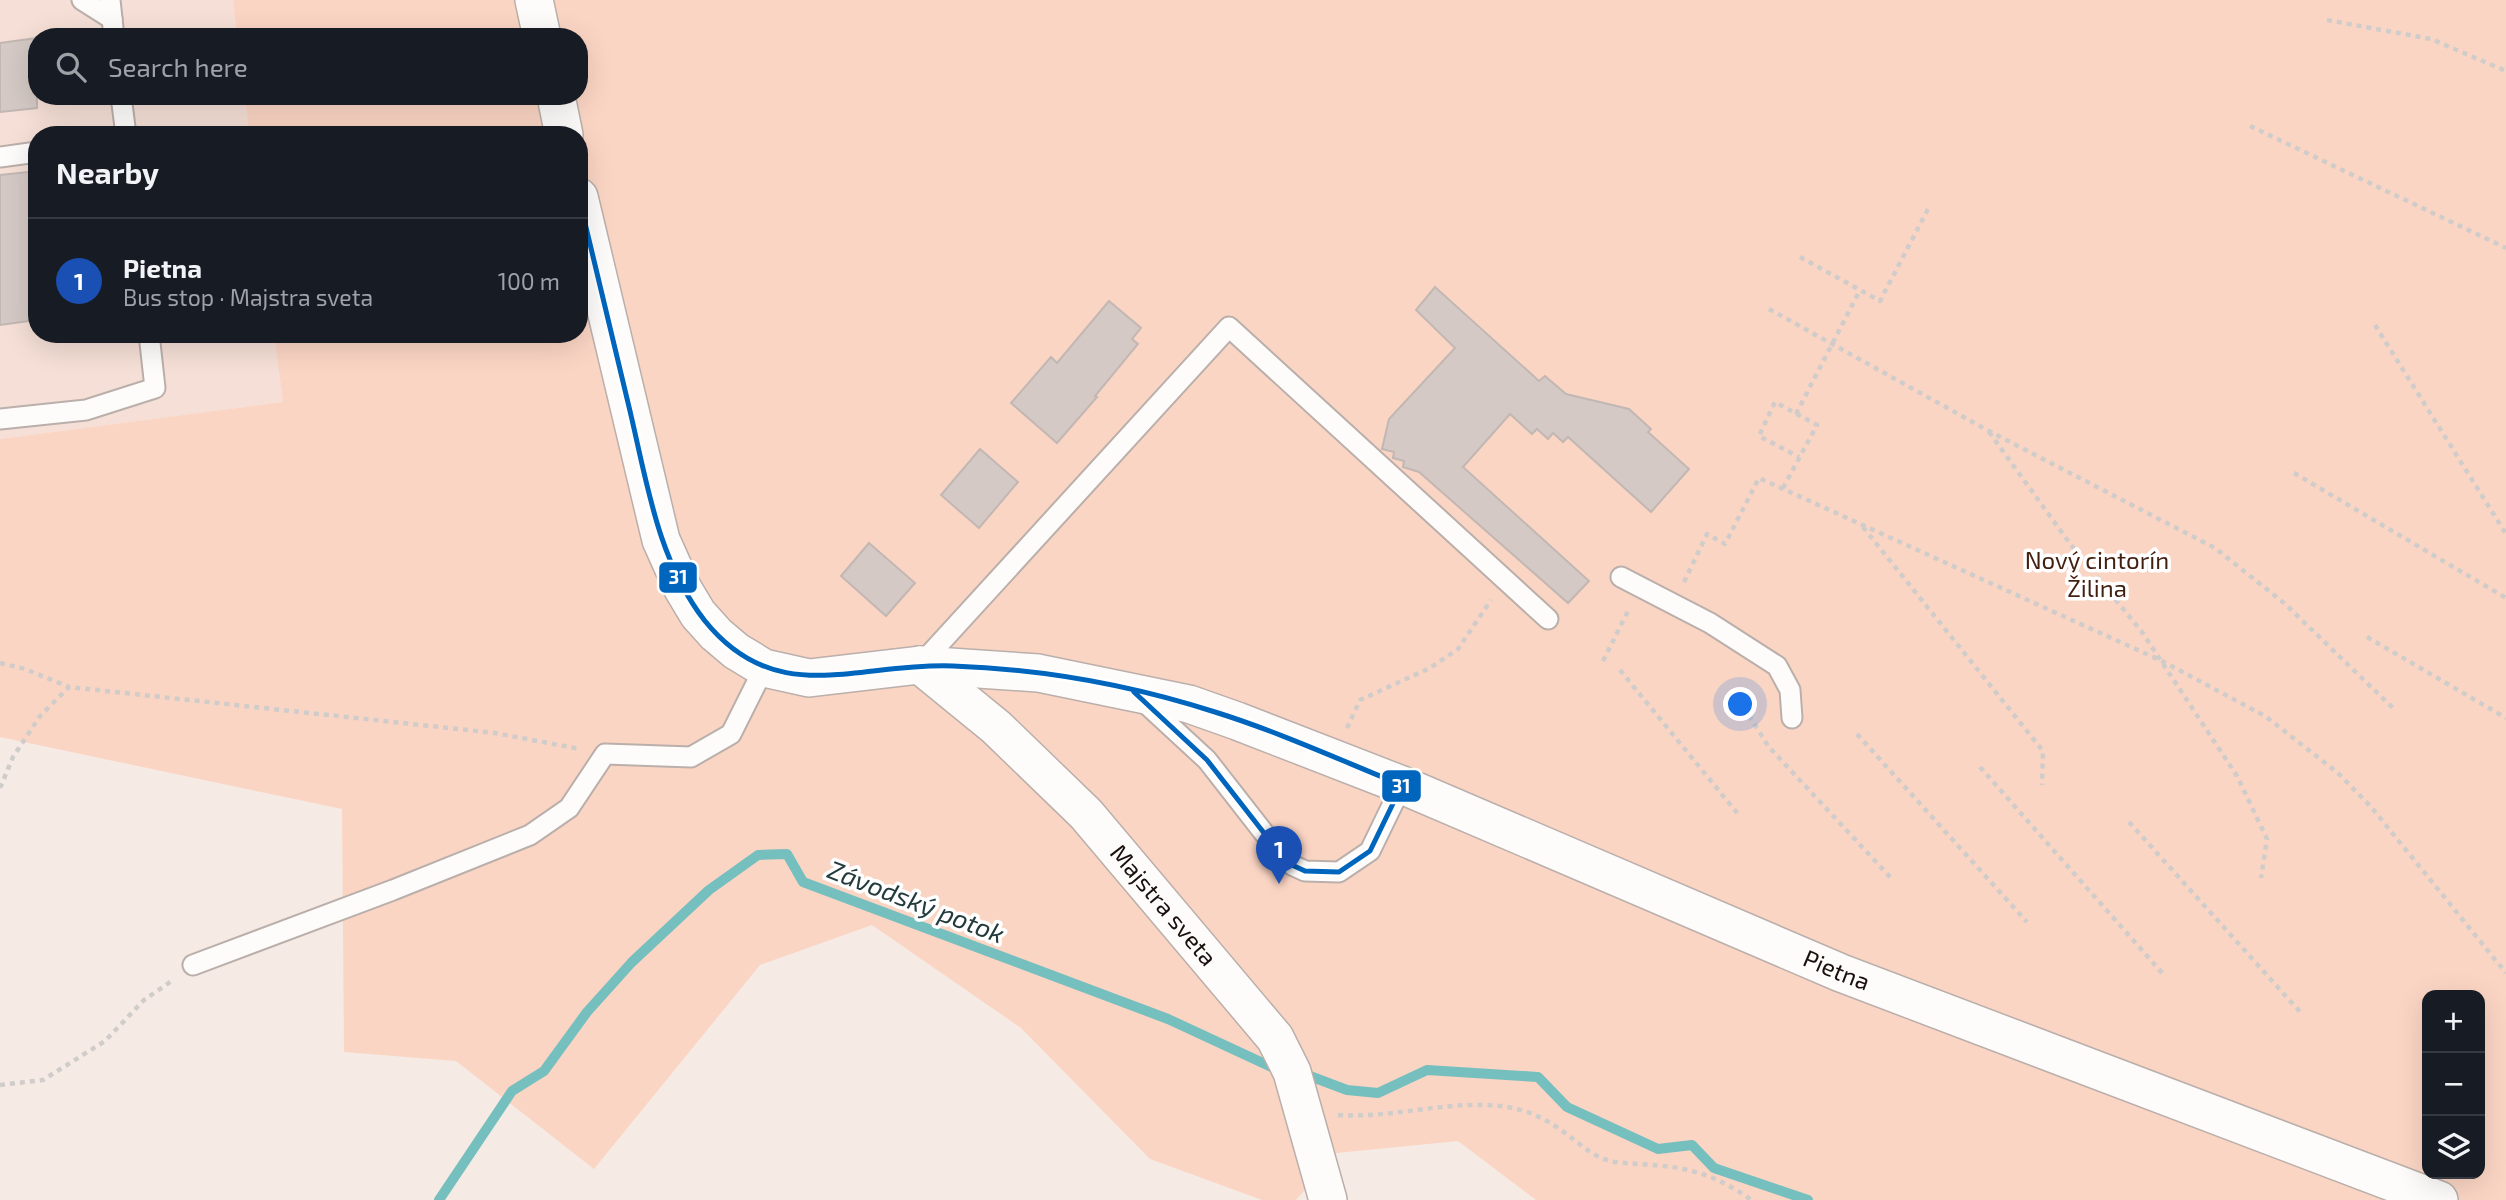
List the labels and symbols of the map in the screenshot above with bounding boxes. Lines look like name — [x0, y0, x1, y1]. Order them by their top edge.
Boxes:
park label: Nový cintorín Žilina — [2025, 545, 2169, 602]
line badge: 31 — [658, 561, 698, 594]
text: 31 — [669, 565, 687, 588]
your location — [1723, 687, 1757, 721]
line badge: 31 — [1381, 769, 1422, 803]
text: 31 — [1392, 774, 1410, 797]
pin: 1 — [1256, 826, 1302, 884]
street label: Majstra sveta — [1105, 838, 1224, 971]
water label: Závodský potok — [824, 853, 1009, 949]
street label: Pietna — [1799, 943, 1874, 996]

